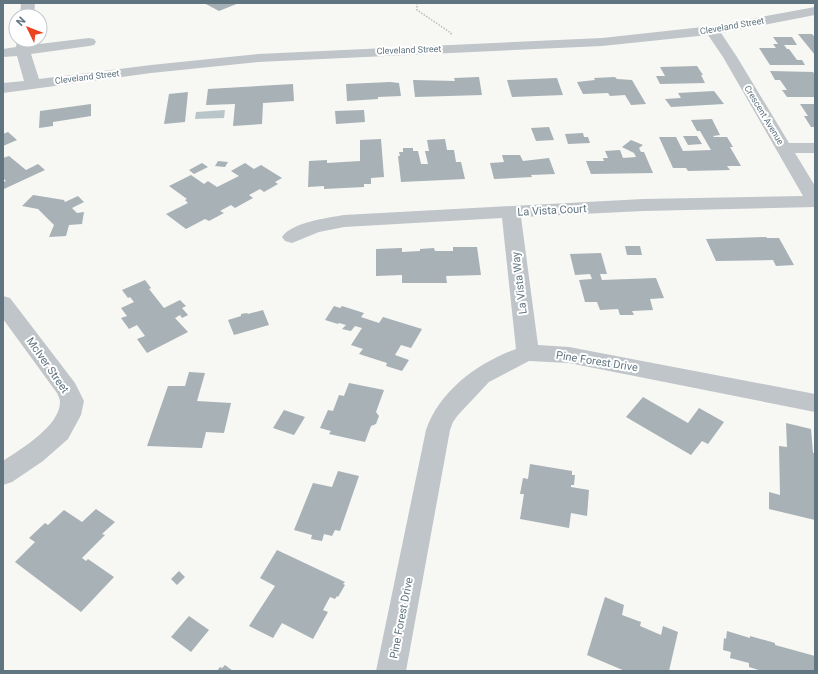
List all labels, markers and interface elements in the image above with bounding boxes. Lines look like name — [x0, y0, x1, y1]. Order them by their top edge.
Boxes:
north arrow — [8, 8, 48, 48]
text: N — [14, 14, 29, 29]
street label: Cleveland Street — [699, 15, 765, 37]
street label: Cleveland Street — [376, 44, 442, 56]
street label: Cleveland Street — [54, 68, 120, 86]
street label: Crescent Avenue — [742, 84, 786, 147]
street label: La Vista Court — [517, 202, 587, 219]
street label: La Vista Way — [509, 250, 530, 315]
street label: McIver Street — [24, 335, 72, 396]
street label: Pine Forest Drive — [555, 349, 639, 374]
street label: Pine Forest Drive — [387, 576, 416, 660]

